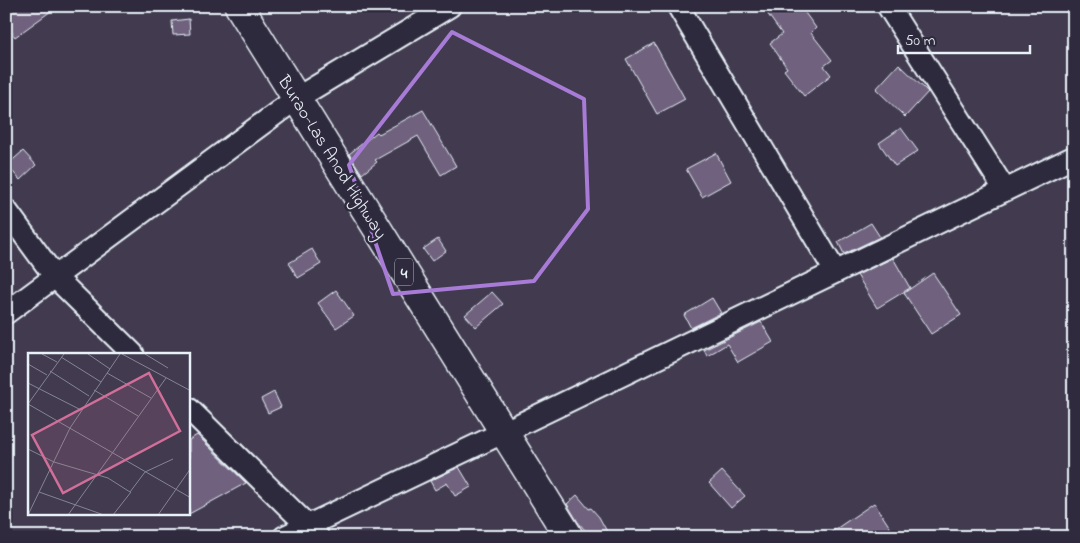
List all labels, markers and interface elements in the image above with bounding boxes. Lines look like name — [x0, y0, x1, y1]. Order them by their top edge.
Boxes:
scale bar — [898, 22, 1030, 54]
text: 50 m — [905, 30, 936, 52]
street label: Burao-Las Anod Highway — [269, 70, 392, 246]
road number: 4 — [395, 258, 413, 286]
inset map — [28, 353, 190, 516]

